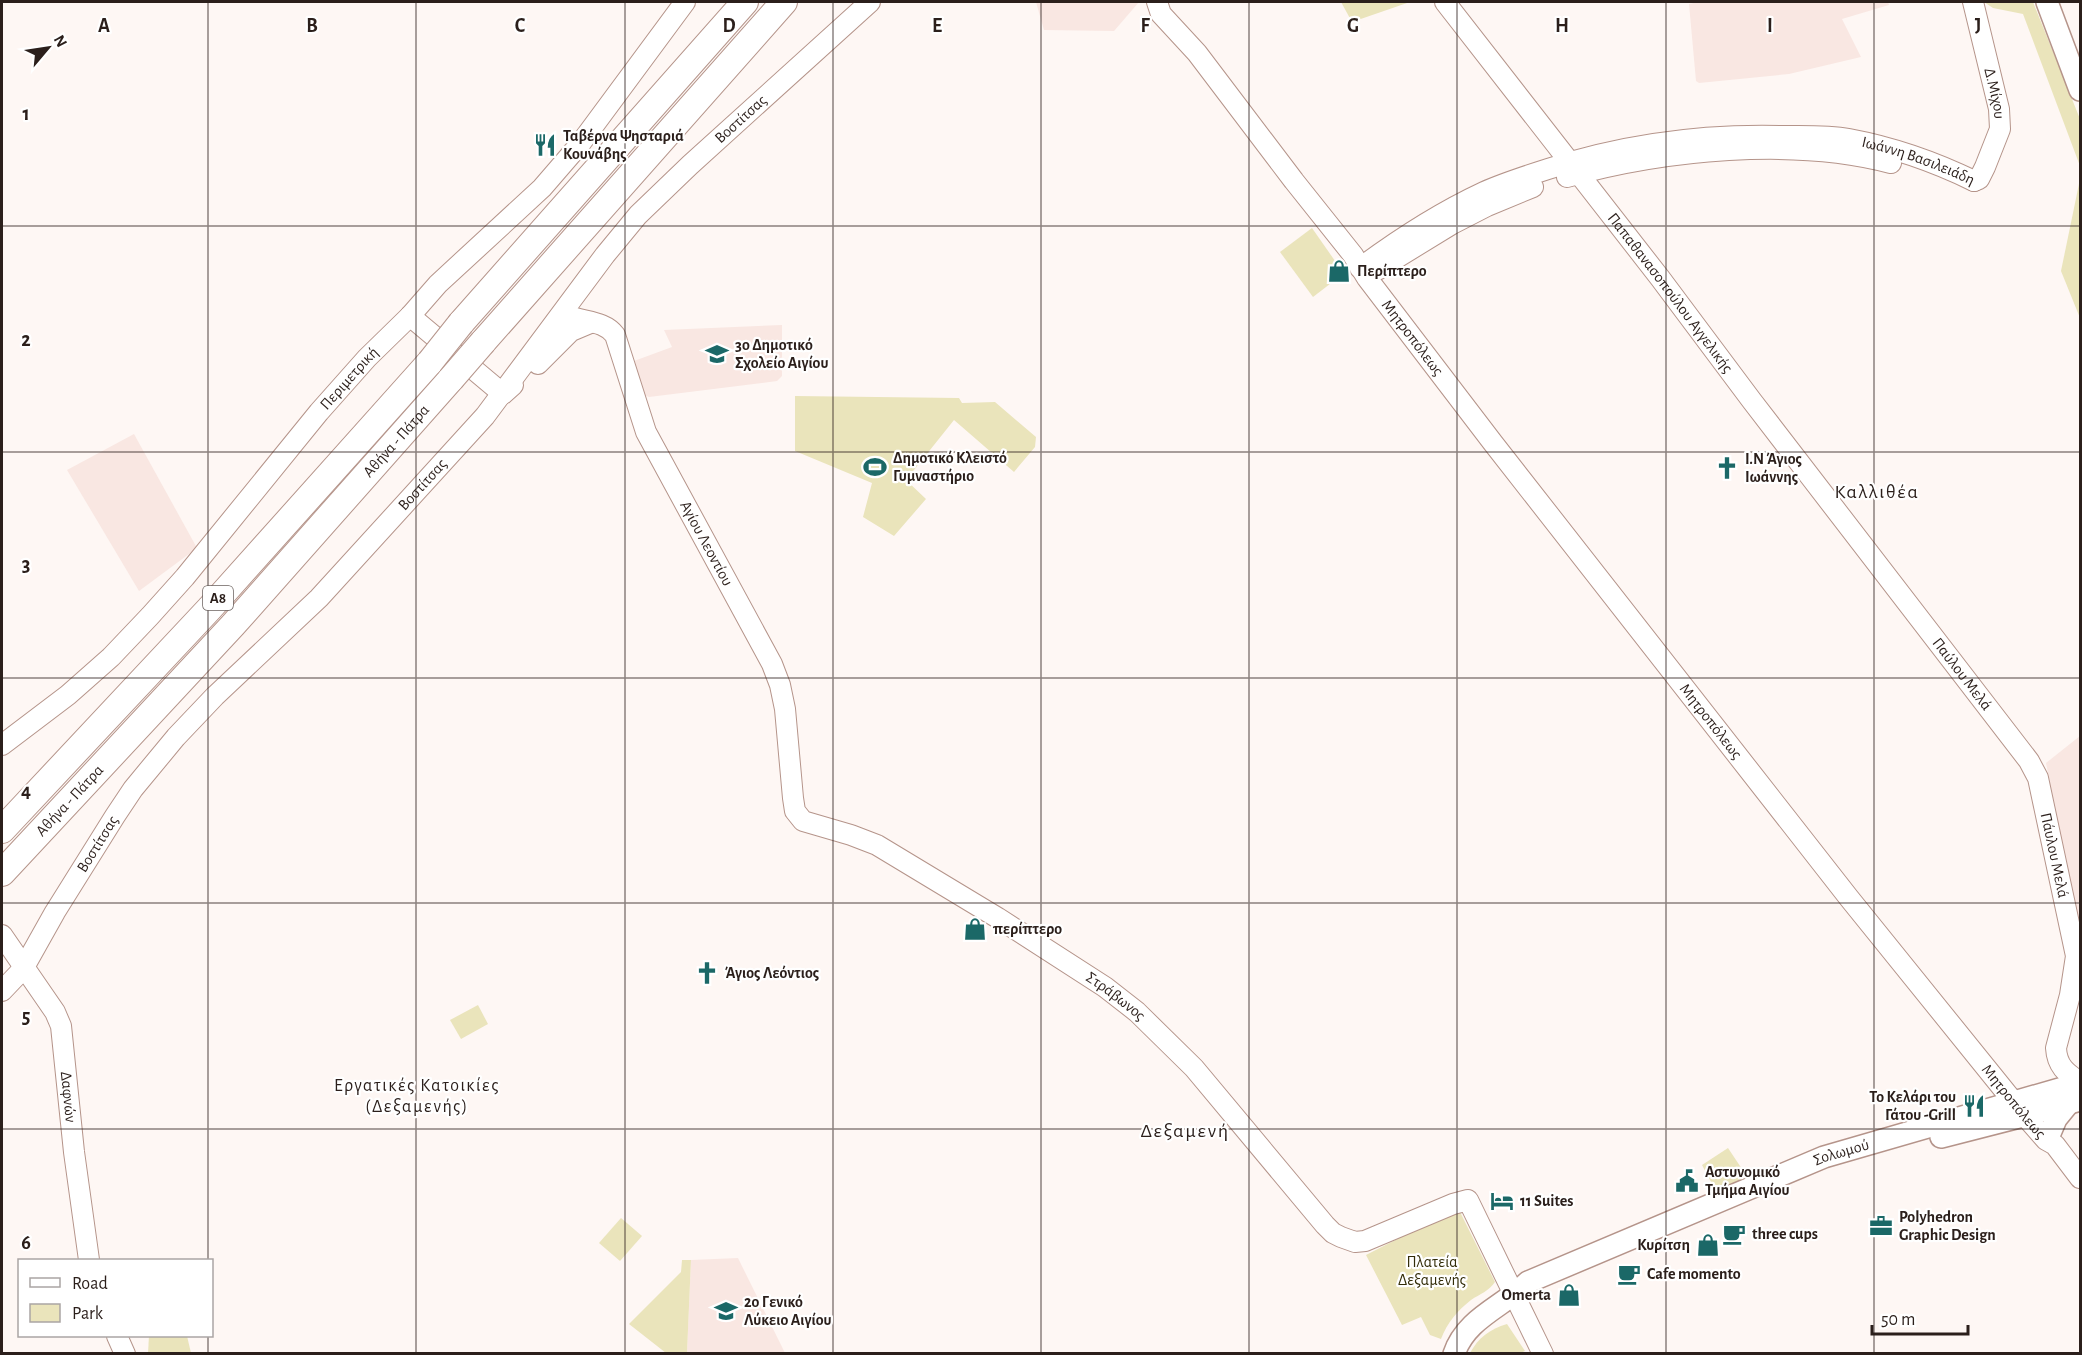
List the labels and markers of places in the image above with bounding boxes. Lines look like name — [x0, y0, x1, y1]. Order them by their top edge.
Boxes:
place label: Ταβέρνα Ψησταριά Κουνάβης — [563, 128, 684, 163]
restaurant icon: Ταβέρνα Ψησταριά Κουνάβης — [532, 132, 558, 158]
shop icon: Περίπτερο — [1326, 258, 1352, 284]
place label: Περίπτερο — [1357, 263, 1427, 279]
place label: 3ο Δημοτικό Σχολείο Αιγίου — [735, 337, 828, 371]
school or university icon: 3ο Δημοτικό Σχολείο Αιγίου — [704, 341, 730, 367]
place label: Δημοτικό Κλειστό Γυμναστήριο — [893, 450, 1007, 484]
place label: Ι.Ν Άγιος Ιωάννης — [1745, 451, 1802, 486]
sports icon: Δημοτικό Κλειστό Γυμναστήριο — [862, 454, 888, 480]
church icon: Ι.Ν Άγιος Ιωάννης — [1714, 455, 1740, 481]
shop icon: περίπτερο — [962, 916, 988, 942]
place label: περίπτερο — [992, 921, 1062, 937]
church icon: Άγιος Λεόντιος — [694, 960, 720, 986]
place label: Άγιος Λεόντιος — [725, 965, 819, 982]
place label: Το Κελάρι του Γάτου -Grill — [1869, 1089, 1956, 1123]
restaurant icon: Το Κελάρι του Γάτου -Grill — [1961, 1093, 1987, 1119]
place label: Αστυνομικό Τμήμα Αιγίου — [1705, 1164, 1790, 1198]
public building icon: Αστυνομικό Τμήμα Αιγίου — [1674, 1168, 1700, 1194]
hotel icon: 11 Suites — [1489, 1188, 1515, 1214]
place label: 11 Suites — [1520, 1193, 1573, 1209]
place label: Polyhedron Graphic Design — [1899, 1209, 1996, 1243]
office icon: Polyhedron Graphic Design — [1868, 1213, 1894, 1239]
cafe icon: three cups — [1721, 1221, 1747, 1247]
place label: three cups — [1752, 1226, 1818, 1242]
shop icon: Κυρίτση — [1695, 1232, 1721, 1258]
place label: Κυρίτση — [1637, 1237, 1690, 1253]
cafe icon: Cafe momento — [1616, 1261, 1642, 1287]
place label: Cafe momento — [1647, 1266, 1741, 1282]
shop icon: Omerta — [1556, 1282, 1582, 1308]
place label: Omerta — [1502, 1287, 1551, 1303]
place label: 2ο Γενικό Λύκειο Αιγίου — [744, 1294, 832, 1328]
school or university icon: 2ο Γενικό Λύκειο Αιγίου — [713, 1298, 739, 1324]

